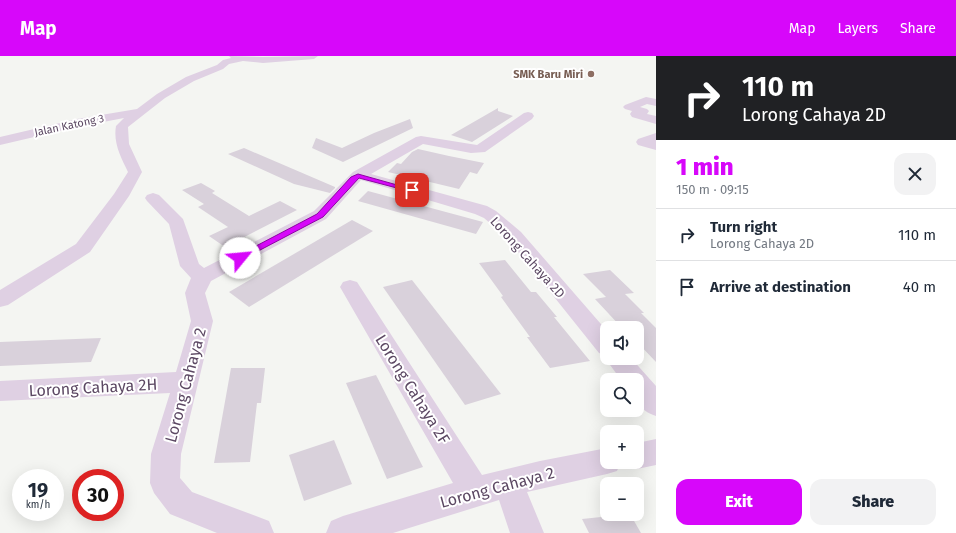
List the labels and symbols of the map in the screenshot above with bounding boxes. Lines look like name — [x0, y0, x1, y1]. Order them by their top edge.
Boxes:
place label: SMK Baru Miri — [513, 68, 583, 81]
marker: SMK Baru Miri — [586, 69, 596, 79]
street label: Jalan Katong 3 — [33, 112, 105, 139]
pin — [395, 173, 429, 207]
street label: Lorong Cahaya 2D — [487, 214, 568, 301]
position arrow — [219, 237, 261, 279]
street label: Lorong Cahaya 2 — [161, 326, 210, 444]
street label: Lorong Cahaya 2F — [371, 331, 454, 448]
street label: Lorong Cahaya 2H — [28, 375, 158, 400]
street label: Lorong Cahaya 2 — [438, 463, 557, 512]
speed limit sign: 30 — [72, 469, 124, 521]

